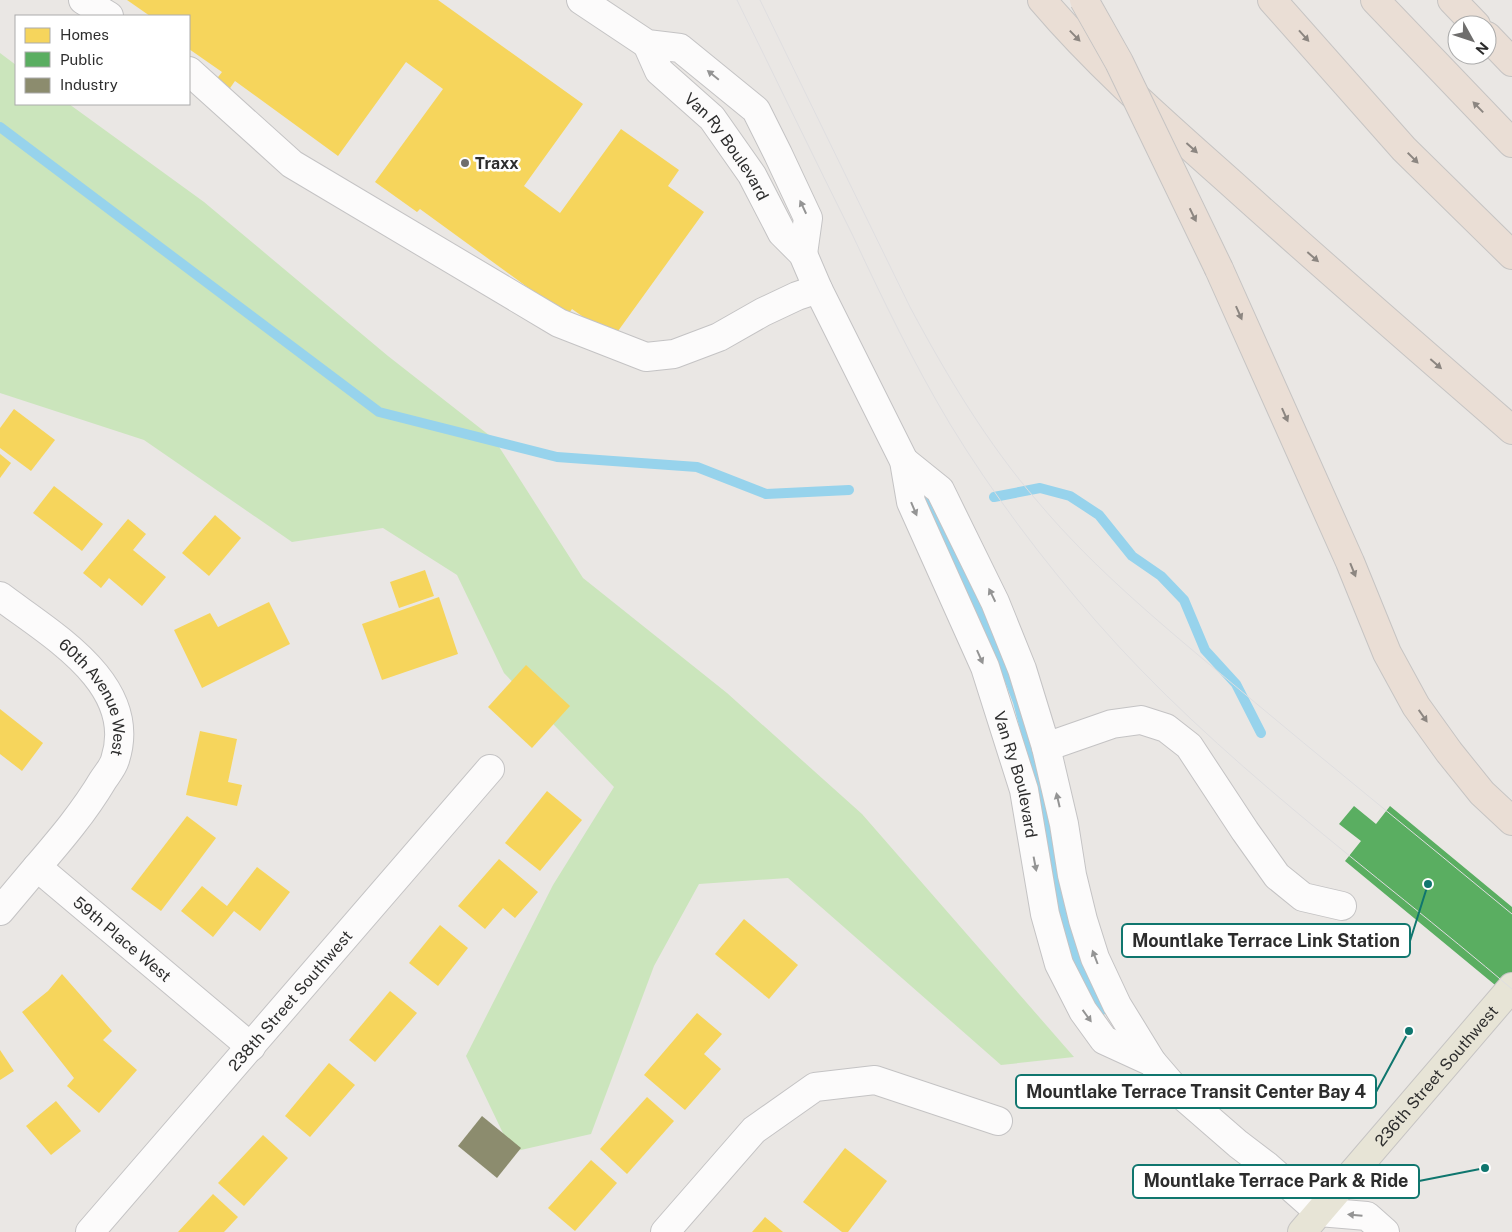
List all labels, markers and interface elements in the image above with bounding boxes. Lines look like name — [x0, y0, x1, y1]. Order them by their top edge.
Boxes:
legend — [15, 15, 190, 105]
north arrow — [1447, 15, 1497, 65]
text: Homes — [60, 26, 109, 43]
one-way arrow — [1069, 30, 1081, 42]
one-way arrow — [1299, 30, 1310, 43]
text: N — [1472, 39, 1492, 58]
text: Public — [60, 51, 104, 68]
one-way arrow — [707, 70, 720, 81]
text: Industry — [60, 76, 118, 93]
street label: Van Ry Boulevard — [681, 89, 773, 203]
one-way arrow — [1472, 102, 1484, 114]
one-way arrow — [1186, 143, 1199, 154]
one-way arrow — [1407, 151, 1419, 163]
place label: Traxx — [475, 154, 519, 173]
marker: Traxx — [459, 157, 471, 169]
one-way arrow — [798, 199, 807, 214]
one-way arrow — [1189, 208, 1197, 222]
one-way arrow — [1307, 251, 1319, 263]
one-way arrow — [1236, 306, 1244, 320]
one-way arrow — [1429, 358, 1441, 370]
one-way arrow — [1281, 408, 1289, 422]
one-way arrow — [910, 501, 918, 516]
one-way arrow — [1349, 563, 1357, 578]
one-way arrow — [988, 588, 996, 603]
street label: 60th Avenue West — [55, 634, 129, 758]
one-way arrow — [977, 650, 985, 664]
street label: Van Ry Boulevard — [990, 709, 1041, 839]
one-way arrow — [1418, 709, 1428, 723]
one-way arrow — [1054, 792, 1062, 807]
one-way arrow — [1032, 856, 1040, 872]
street label: 59th Place West — [69, 892, 175, 985]
callout: Mountlake Terrace Link Station — [1122, 924, 1410, 957]
street label: 238th Street Southwest — [224, 926, 356, 1075]
text: Mountlake Terrace Link Station — [1132, 930, 1400, 951]
one-way arrow — [1091, 950, 1099, 965]
street label: 236th Street Southwest — [1371, 1001, 1502, 1150]
one-way arrow — [1082, 1010, 1092, 1023]
callout: Mountlake Terrace Transit Center Bay 4 — [1016, 1075, 1376, 1108]
text: Mountlake Terrace Transit Center Bay 4 — [1026, 1081, 1366, 1102]
callout: Mountlake Terrace Park & Ride — [1133, 1165, 1419, 1198]
text: Mountlake Terrace Park & Ride — [1143, 1170, 1409, 1191]
one-way arrow — [1347, 1211, 1363, 1219]

